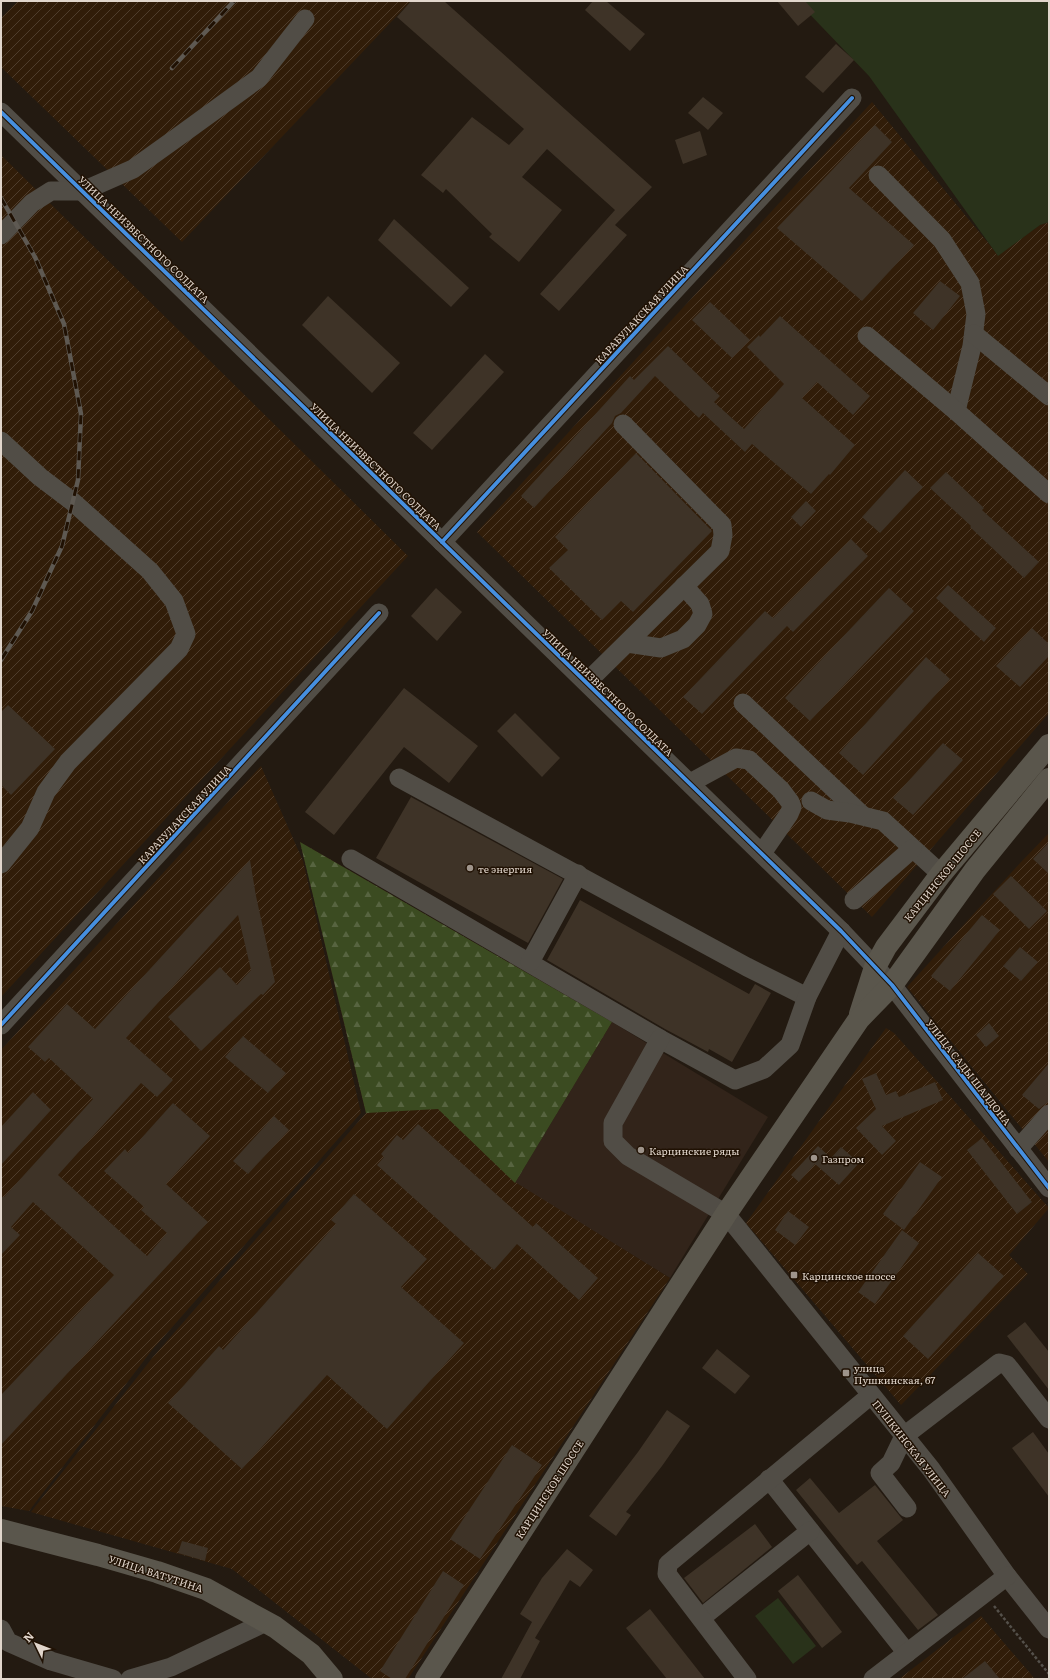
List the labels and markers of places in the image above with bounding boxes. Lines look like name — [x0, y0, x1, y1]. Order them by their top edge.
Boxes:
place label: те энергия — [478, 861, 532, 876]
marker: те энергия — [465, 863, 475, 873]
place label: Карцинские ряды — [649, 1143, 739, 1158]
marker: Карцинские ряды — [636, 1145, 646, 1155]
place label: Газпром — [822, 1151, 865, 1166]
marker: Газпром — [809, 1153, 819, 1163]
place label: Карцинское шоссе — [802, 1268, 896, 1283]
marker: Карцинское шоссе — [789, 1270, 799, 1280]
place label: улица Пушкинская, 67 — [854, 1360, 935, 1387]
marker: улица Пушкинская, 67 — [841, 1368, 851, 1378]

